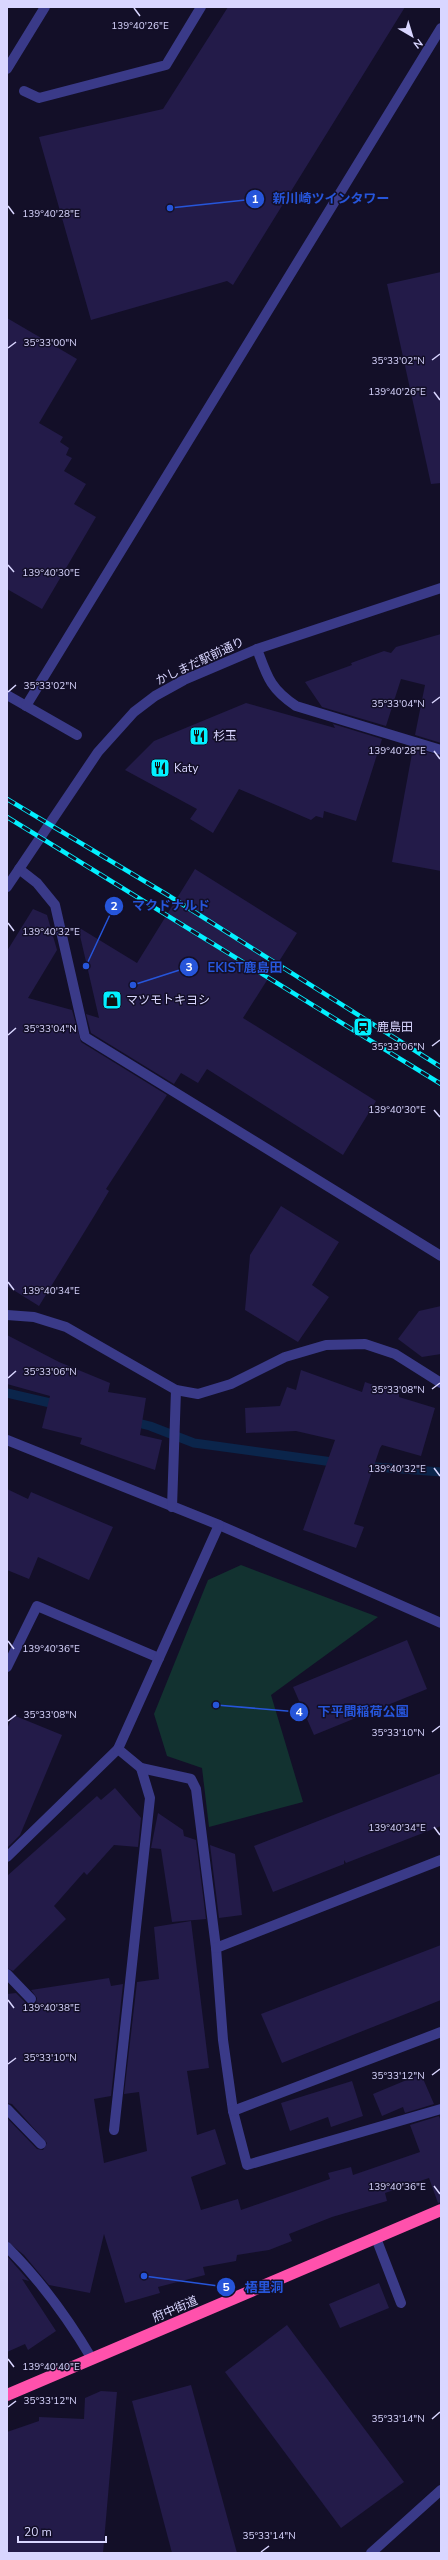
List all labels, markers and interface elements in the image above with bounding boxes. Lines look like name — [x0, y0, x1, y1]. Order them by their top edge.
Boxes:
north arrow — [392, 16, 432, 56]
text: 139°40'26"E — [111, 19, 169, 33]
text: N — [410, 35, 426, 52]
callout: 新川崎ツインタワー — [245, 186, 398, 211]
text: 新川崎ツインタワー — [272, 190, 390, 208]
text: 1 — [251, 191, 259, 207]
text: 139°40'28"E — [22, 207, 80, 221]
text: 35°33'00"N — [23, 336, 77, 350]
text: 35°33'02"N — [371, 354, 425, 368]
text: 139°40'26"E — [368, 385, 426, 399]
text: 139°40'30"E — [22, 566, 80, 580]
street label: かしまだ駅前通り — [153, 633, 247, 689]
text: 35°33'02"N — [23, 679, 77, 693]
text: 35°33'04"N — [371, 697, 425, 711]
restaurant icon: 杉玉 — [188, 725, 210, 747]
place label: 杉玉 — [213, 728, 237, 744]
text: 139°40'28"E — [368, 744, 426, 758]
restaurant icon: Katy — [149, 757, 171, 779]
place label: Katy — [174, 760, 199, 776]
callout: マクドナルド — [104, 893, 218, 918]
text: マクドナルド — [132, 897, 210, 915]
text: 2 — [110, 898, 118, 914]
text: 139°40'32"E — [22, 925, 80, 939]
callout: EKIST鹿島田 — [179, 955, 290, 980]
text: 3 — [185, 959, 193, 975]
text: EKIST鹿島田 — [207, 959, 283, 977]
shop icon: マツモトキヨシ — [101, 989, 123, 1011]
place label: マツモトキヨシ — [126, 992, 210, 1008]
station icon: 鹿島田 — [352, 1016, 374, 1038]
place label: 鹿島田 — [377, 1019, 413, 1035]
text: 35°33'04"N — [23, 1022, 77, 1036]
text: 35°33'06"N — [371, 1040, 425, 1054]
text: 139°40'30"E — [368, 1103, 426, 1117]
text: 139°40'34"E — [22, 1284, 80, 1298]
text: 35°33'06"N — [23, 1365, 77, 1379]
text: 35°33'08"N — [371, 1383, 425, 1397]
text: 139°40'32"E — [368, 1462, 426, 1476]
text: 139°40'36"E — [22, 1642, 80, 1656]
callout: 下平間稲荷公園 — [289, 1699, 416, 1724]
text: 下平間稲荷公園 — [317, 1703, 409, 1721]
text: 4 — [295, 1704, 303, 1720]
text: 35°33'08"N — [23, 1708, 77, 1722]
text: 35°33'10"N — [371, 1726, 425, 1740]
text: 139°40'34"E — [368, 1821, 426, 1835]
text: 139°40'38"E — [22, 2001, 80, 2015]
text: 35°33'10"N — [23, 2051, 77, 2065]
text: 35°33'12"N — [371, 2069, 425, 2083]
text: 139°40'36"E — [368, 2180, 426, 2194]
callout: 梧里洞 — [216, 2274, 291, 2299]
text: 5 — [222, 2279, 230, 2295]
text: 梧里洞 — [244, 2279, 284, 2297]
street label: 府中街道 — [150, 2292, 200, 2326]
text: 139°40'40"E — [22, 2360, 80, 2374]
text: 35°33'12"N — [23, 2394, 77, 2408]
text: 35°33'14"N — [371, 2412, 425, 2426]
scale bar — [18, 2518, 106, 2544]
text: 20 m — [24, 2524, 52, 2540]
text: 35°33'14"N — [242, 2529, 296, 2543]

